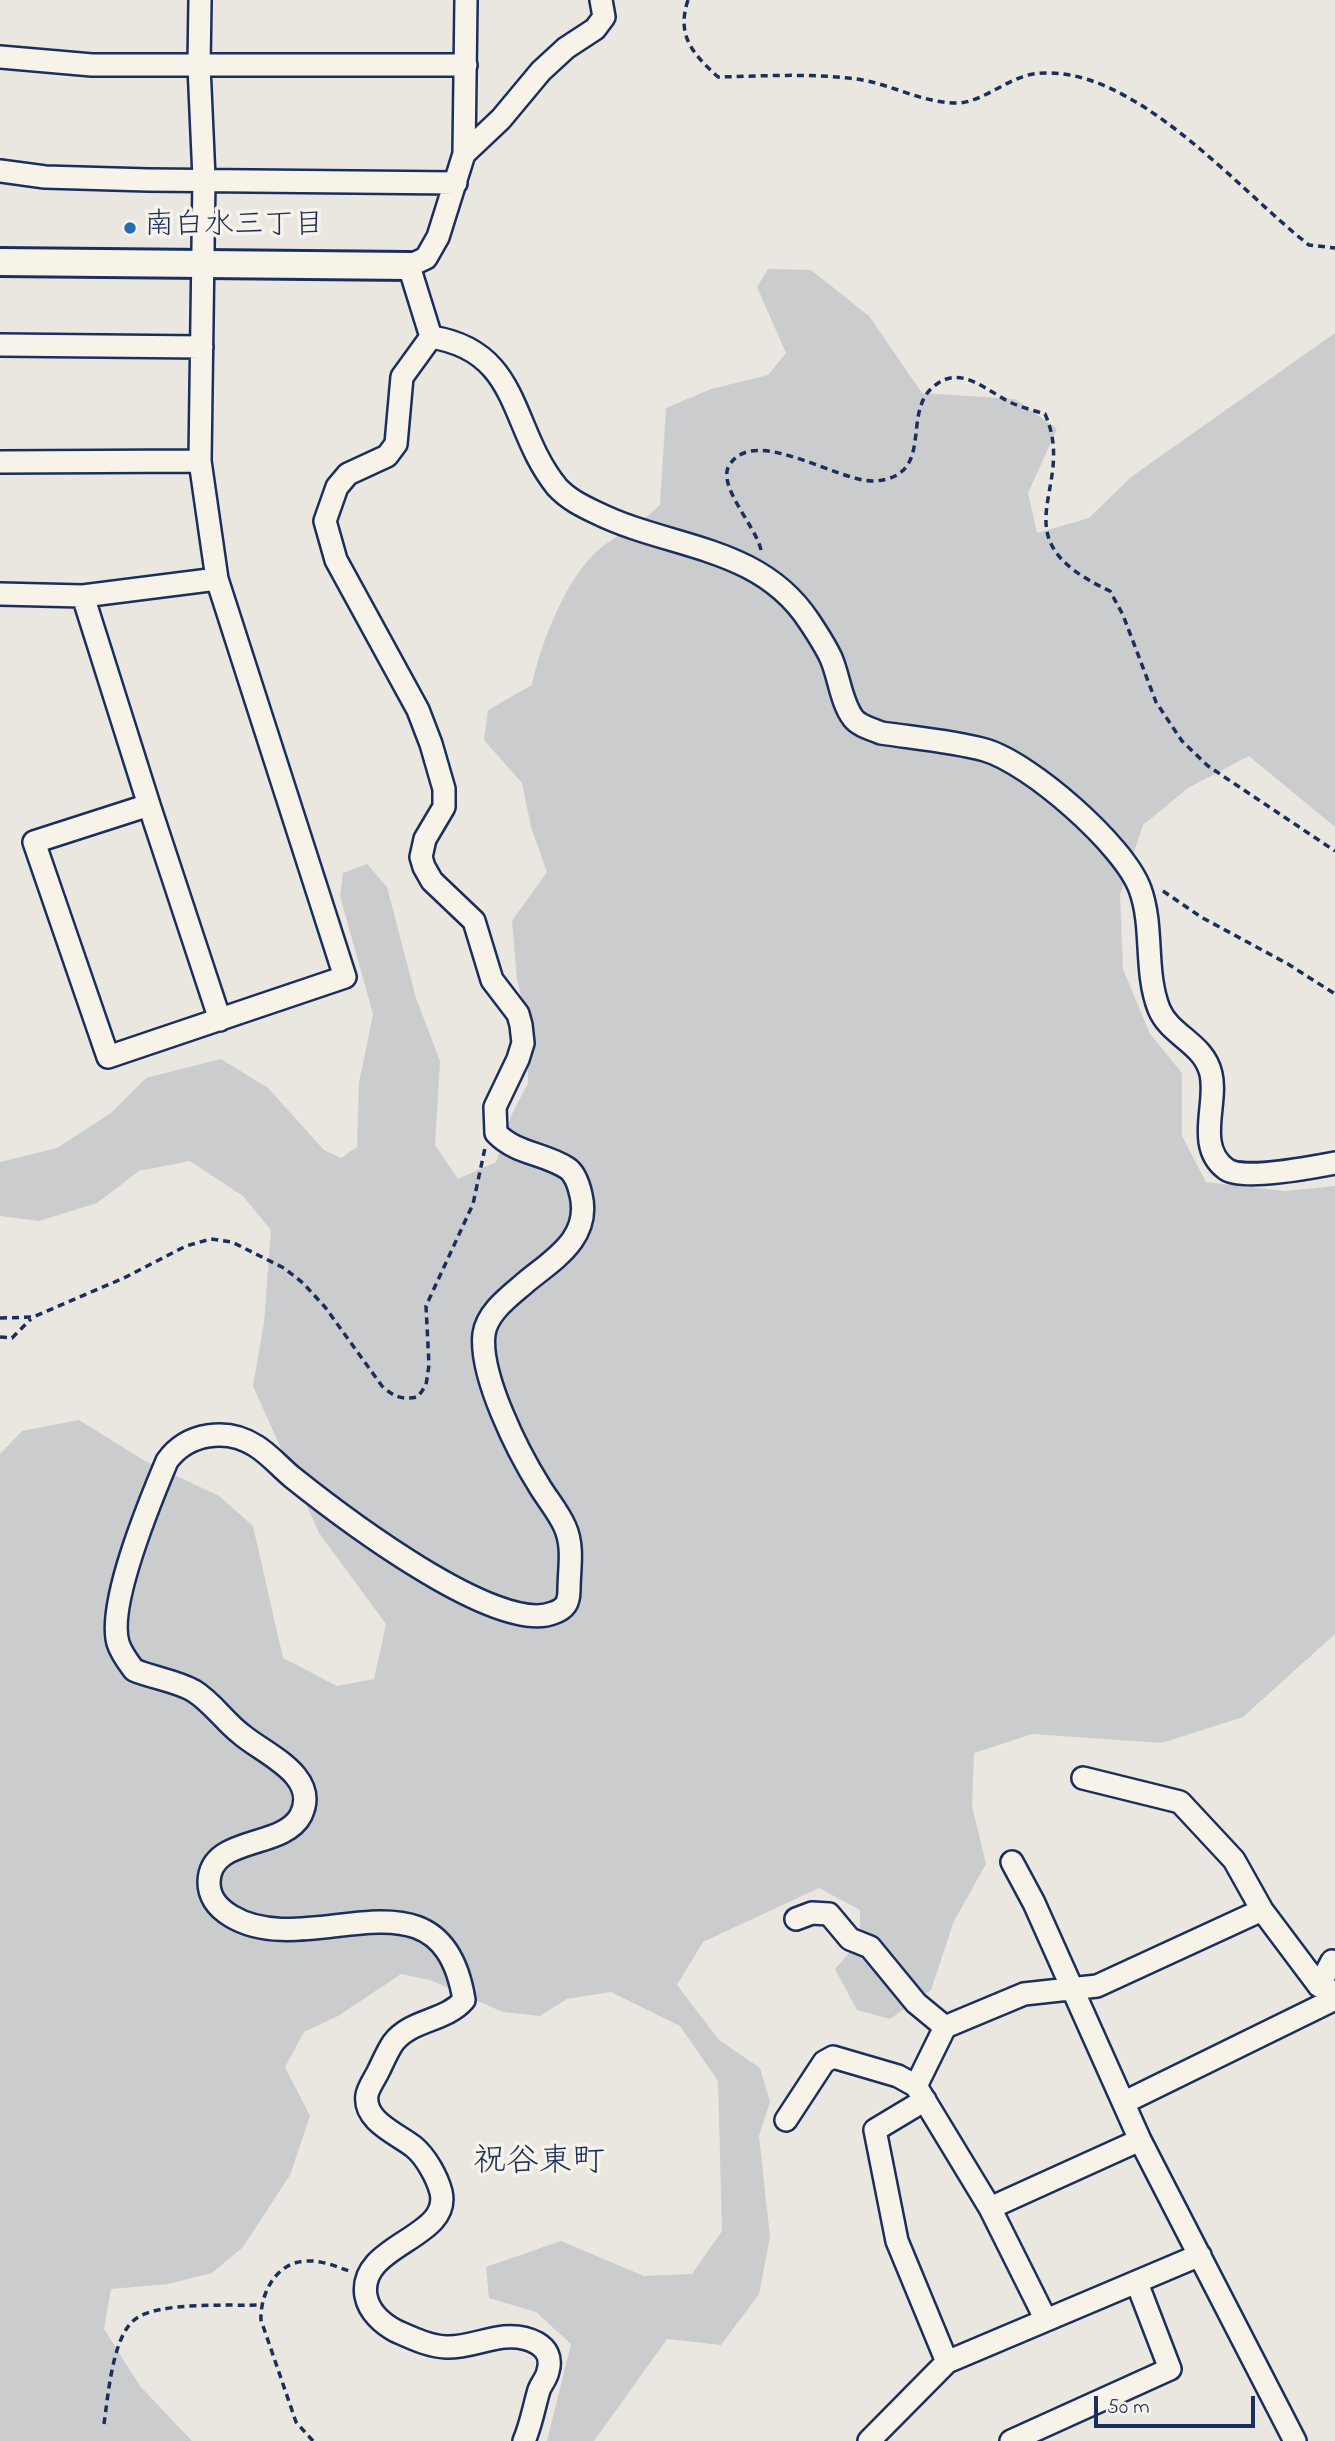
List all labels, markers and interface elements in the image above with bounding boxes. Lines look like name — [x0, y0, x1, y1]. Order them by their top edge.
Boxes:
place label: 南白水三丁目 — [144, 210, 324, 246]
marker: 南白水三丁目 — [122, 220, 138, 236]
district label: 祝谷東町 — [473, 2145, 605, 2185]
scale bar — [1097, 2382, 1258, 2426]
text: 50 m — [1107, 2393, 1150, 2423]

